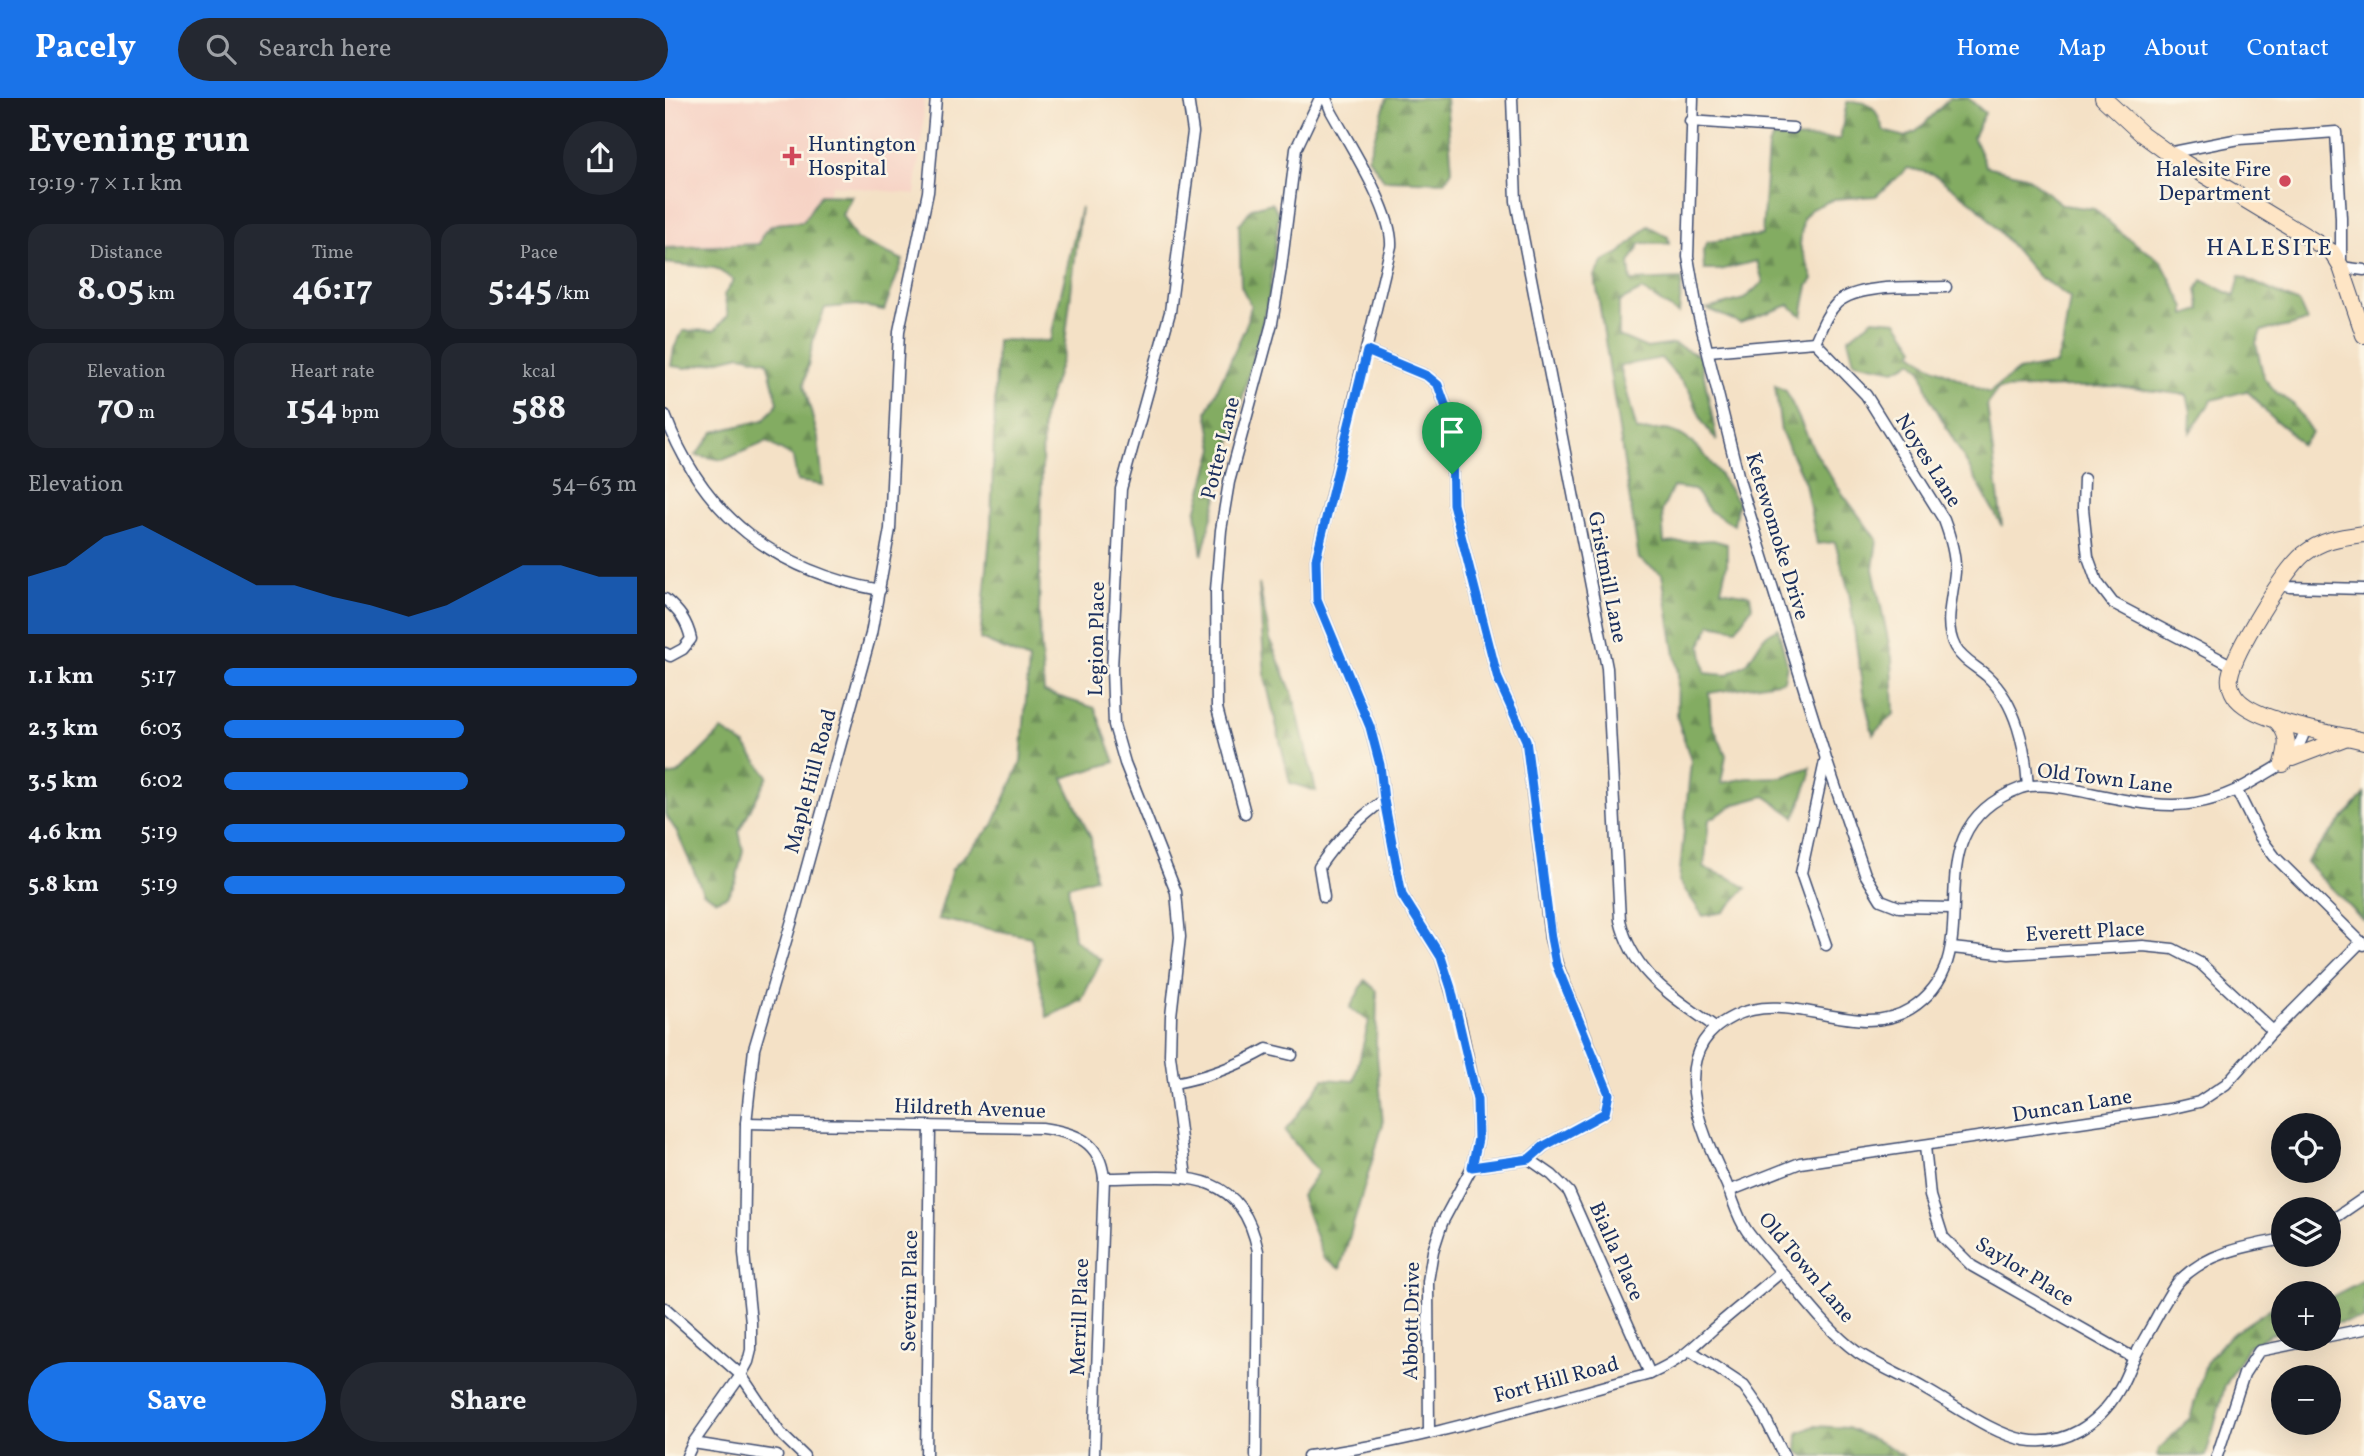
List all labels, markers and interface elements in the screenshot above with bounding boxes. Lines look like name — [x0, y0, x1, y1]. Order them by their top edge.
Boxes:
search box — [178, 18, 668, 81]
text: Pacely — [35, 26, 136, 72]
icon: search — [202, 30, 240, 68]
text: Search here — [258, 31, 391, 67]
text: Home — [1956, 32, 2020, 66]
text: Map — [2058, 32, 2106, 66]
text: About — [2144, 32, 2209, 66]
text: Contact — [2247, 32, 2329, 66]
text: Evening run — [28, 115, 250, 168]
button: share — [563, 121, 637, 195]
place label: Huntington Hospital — [808, 131, 916, 184]
marker: Huntington Hospital — [782, 146, 802, 166]
place label: Halesite Fire Department — [2156, 156, 2271, 209]
text: 19:19 · 7 × 1.1 km — [28, 168, 183, 200]
marker: Halesite Fire Department — [2277, 173, 2293, 189]
district label: HALESITE — [2206, 232, 2334, 266]
text: Distance — [90, 240, 163, 266]
text: Time — [312, 240, 353, 266]
text: Pace — [520, 240, 558, 266]
text: 8.05 — [77, 266, 144, 314]
text: 46:17 — [292, 266, 373, 314]
text: 5:45 — [488, 266, 552, 314]
text: km — [144, 281, 175, 307]
text: /km — [552, 281, 590, 307]
text: Elevation — [87, 359, 166, 385]
text: Heart rate — [291, 359, 374, 385]
text: kcal — [522, 359, 556, 385]
text: 70 — [97, 385, 134, 433]
text: 154 — [285, 385, 338, 433]
text: 588 — [511, 385, 566, 433]
street label: Potter Lane — [1195, 394, 1248, 503]
text: m — [134, 400, 155, 426]
text: bpm — [338, 400, 380, 426]
pin — [1422, 402, 1482, 474]
street label: Noyes Lane — [1887, 408, 1968, 513]
icon: arrive — [1433, 413, 1471, 451]
street label: Ketewomoke Drive — [1737, 449, 1816, 624]
text: Elevation — [28, 469, 124, 501]
text: 54–63 m — [551, 469, 637, 501]
street label: Gristmill Lane — [1580, 509, 1633, 645]
street label: Legion Place — [1082, 581, 1113, 697]
text: 1.1 km — [28, 661, 94, 693]
text: 5:17 — [140, 661, 177, 693]
street label: Maple Hill Road — [778, 706, 845, 857]
text: 2.3 km — [28, 713, 99, 745]
text: 6:03 — [140, 713, 182, 745]
street label: Old Town Lane — [2035, 757, 2174, 802]
text: 3.5 km — [28, 765, 98, 797]
text: 6:02 — [140, 765, 183, 797]
text: 4.6 km — [28, 817, 102, 849]
text: 5:19 — [140, 817, 177, 849]
text: 5.8 km — [28, 869, 99, 901]
text: 5:19 — [140, 869, 177, 901]
street label: Everett Place — [2025, 915, 2145, 950]
street label: Duncan Lane — [2010, 1083, 2134, 1130]
street label: Hildreth Avenue — [894, 1092, 1046, 1127]
map controls — [2271, 1113, 2341, 1435]
button: locate — [2271, 1113, 2341, 1183]
button: layers — [2271, 1197, 2341, 1267]
street label: Bialla Place — [1581, 1198, 1650, 1306]
street label: Old Town Lane — [1751, 1206, 1861, 1330]
street label: Severin Place — [895, 1230, 926, 1352]
street label: Saylor Place — [1969, 1230, 2079, 1314]
street label: Merrill Place — [1064, 1258, 1097, 1377]
street label: Abbott Drive — [1397, 1261, 1428, 1381]
button: + — [2271, 1281, 2341, 1351]
street label: Fort Hill Road — [1491, 1350, 1622, 1411]
button: Save — [28, 1362, 326, 1442]
button: Share — [340, 1362, 637, 1442]
button: − — [2271, 1365, 2341, 1435]

